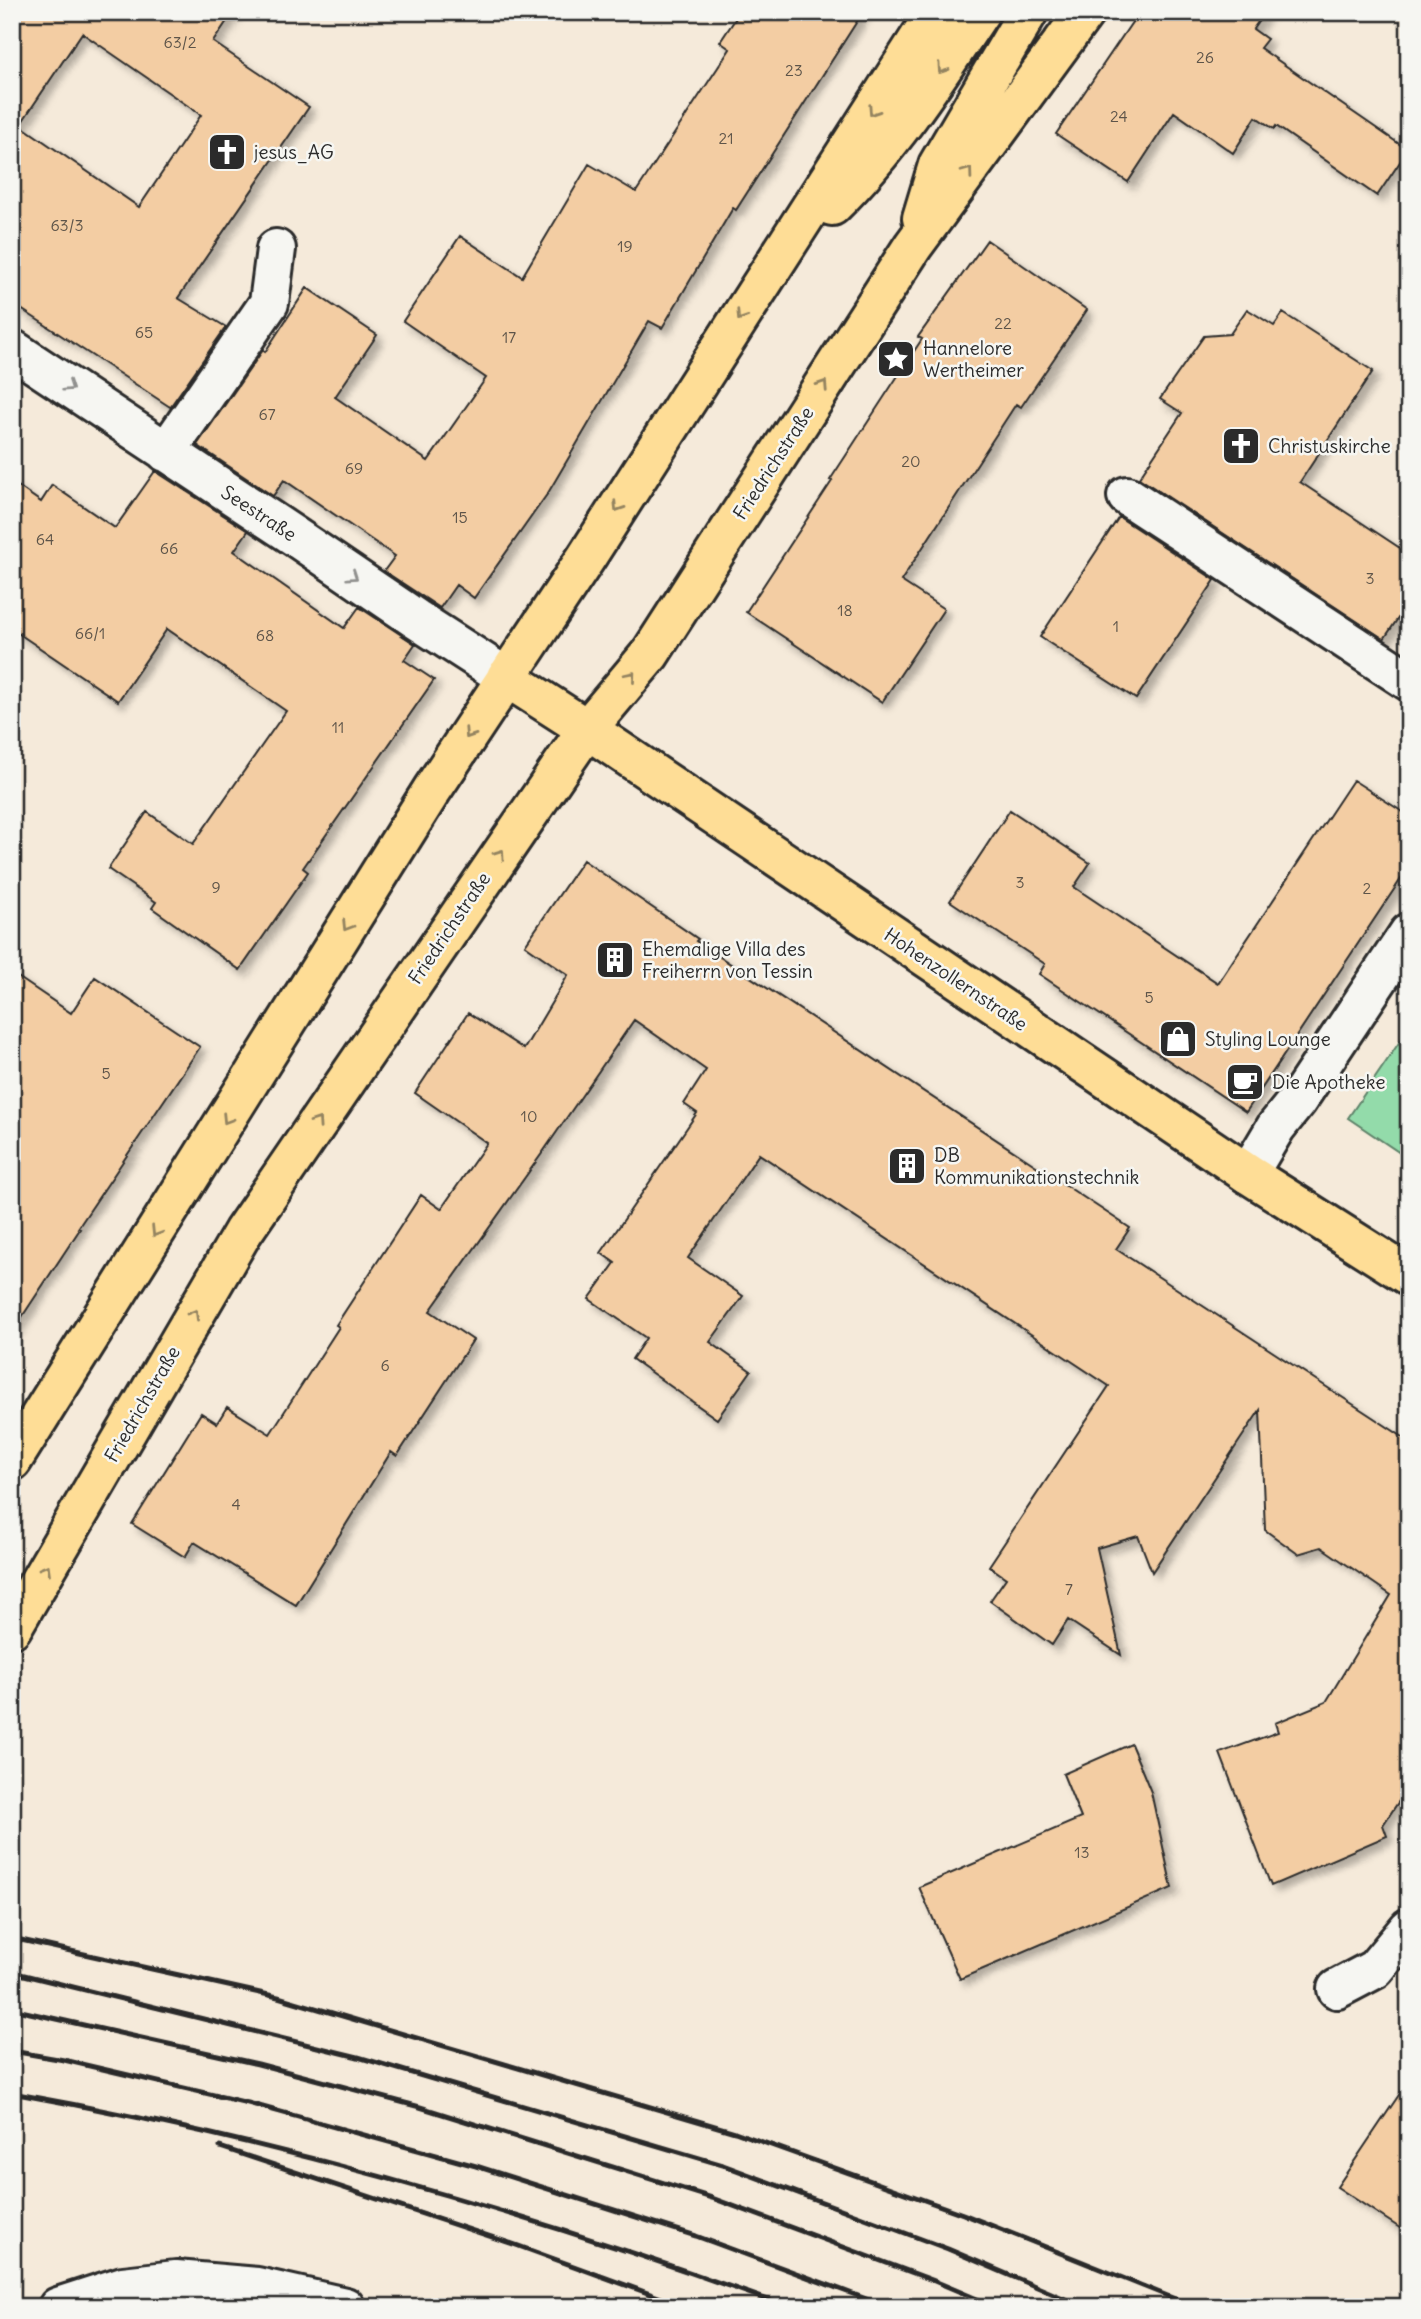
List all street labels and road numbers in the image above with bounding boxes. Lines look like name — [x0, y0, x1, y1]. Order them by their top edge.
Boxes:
street label: Friedrichstraße — [728, 402, 818, 524]
street label: Seestraße — [217, 480, 301, 546]
street label: Friedrichstraße — [403, 867, 495, 989]
street label: Hohenzollernstraße — [880, 922, 1032, 1036]
street label: Friedrichstraße — [99, 1342, 185, 1466]

